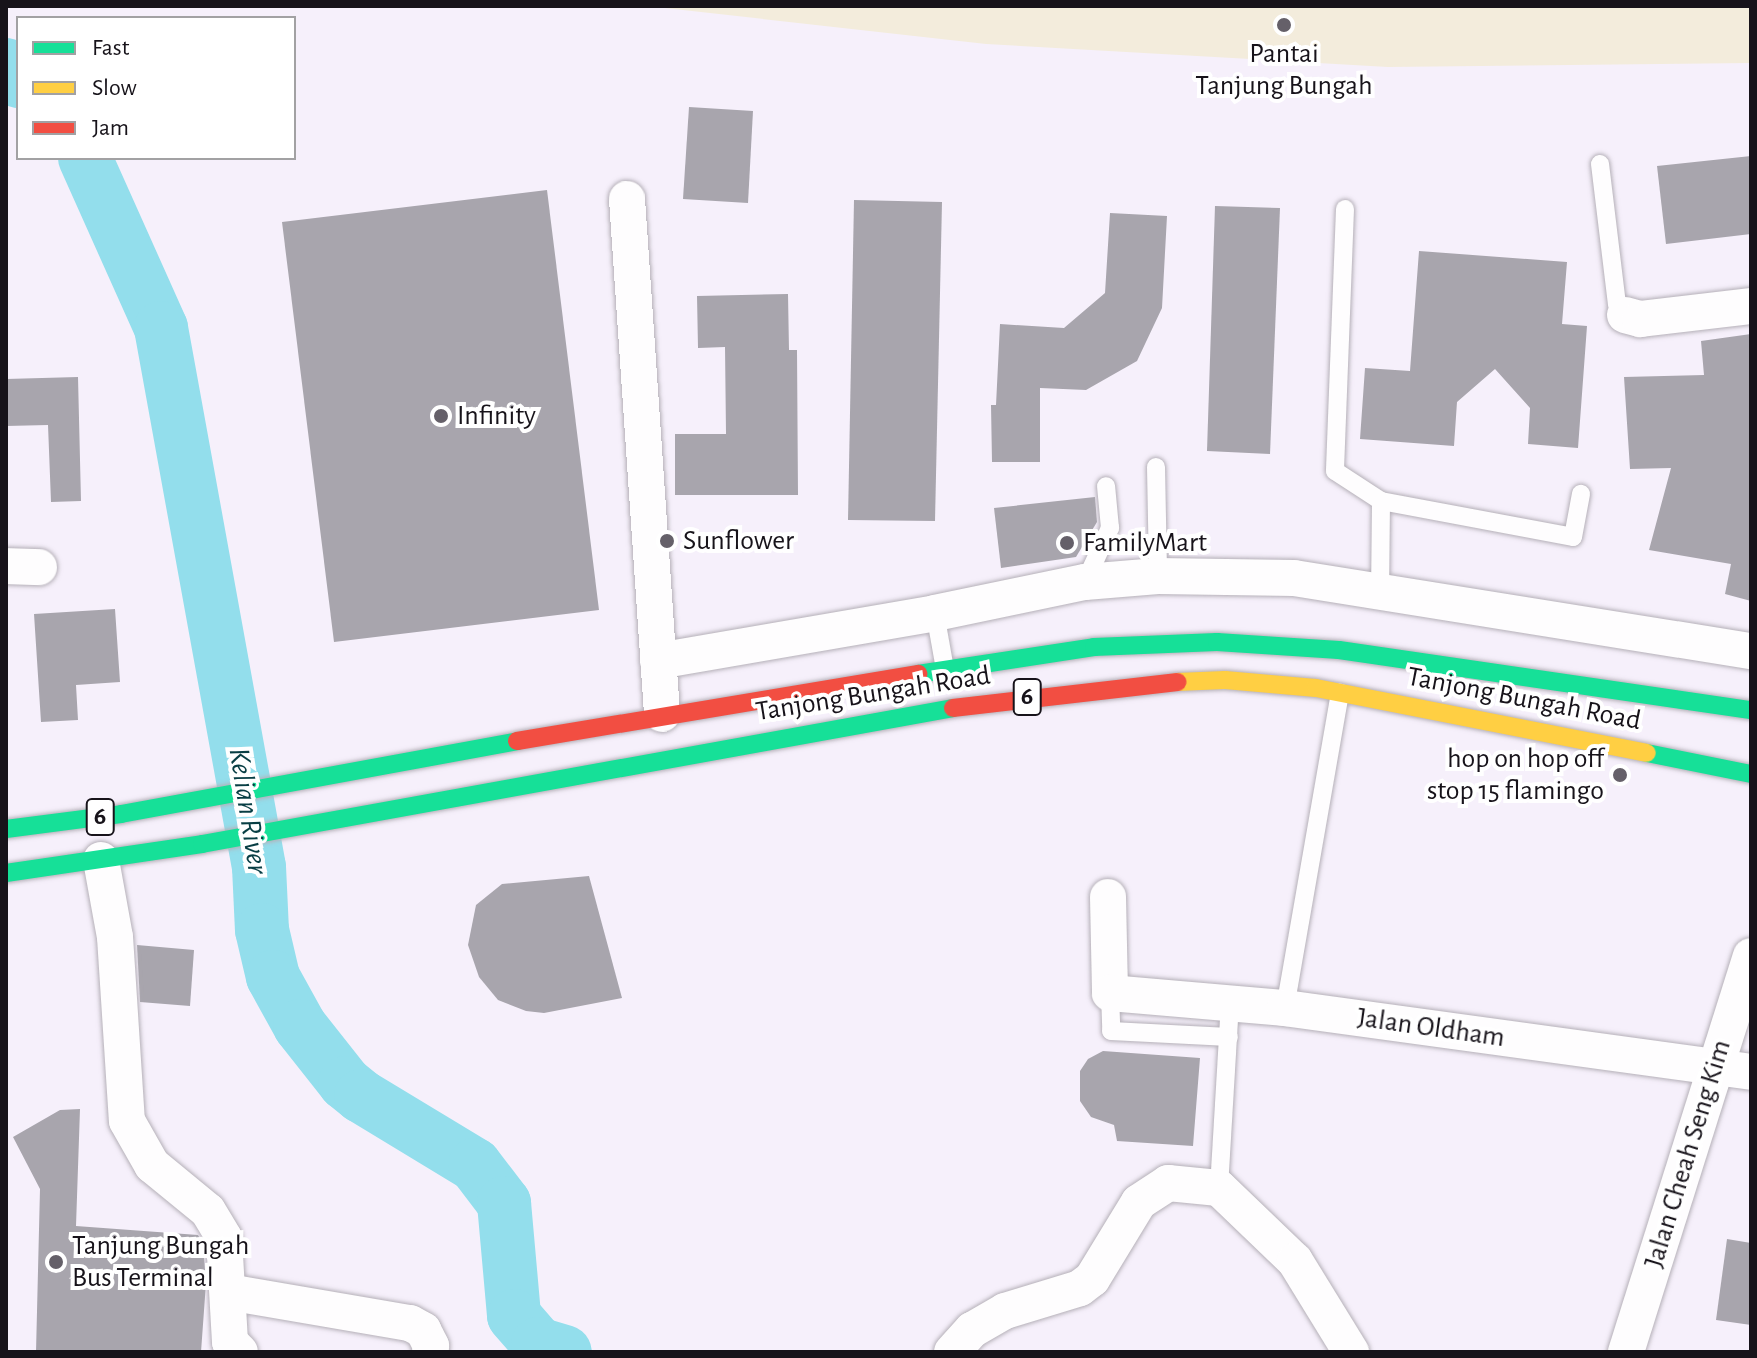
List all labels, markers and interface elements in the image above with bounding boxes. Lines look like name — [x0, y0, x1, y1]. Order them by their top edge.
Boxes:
legend — [16, 16, 296, 160]
marker: Pantai Tanjung Bungah — [1275, 16, 1293, 34]
text: Fast — [92, 36, 129, 60]
place label: Pantai Tanjung Bungah — [1195, 37, 1373, 103]
text: Slow — [92, 76, 137, 100]
text: Jam — [92, 116, 129, 140]
place label: Infinity — [457, 399, 536, 433]
marker: Infinity — [432, 407, 450, 425]
place label: Sunflower — [683, 524, 794, 558]
place label: FamilyMart — [1083, 526, 1207, 560]
marker: Sunflower — [658, 532, 676, 550]
marker: FamilyMart — [1058, 534, 1076, 552]
street label: Tanjong Bungah Road — [753, 659, 993, 729]
street label: Tanjong Bungah Road — [1404, 660, 1644, 738]
road number: 6 — [1011, 675, 1043, 719]
place label: hop on hop off stop 15 flamingo — [1427, 742, 1604, 808]
water label: Kelian River — [220, 745, 276, 877]
marker: hop on hop off stop 15 flamingo — [1611, 766, 1629, 784]
road number: 6 — [84, 795, 116, 839]
street label: Jalan Oldham — [1355, 1001, 1507, 1055]
street label: Jalan Cheah Seng Kim — [1637, 1036, 1739, 1272]
place label: Tanjung Bungah Bus Terminal — [72, 1229, 249, 1295]
marker: Tanjung Bungah Bus Terminal — [47, 1253, 65, 1271]

